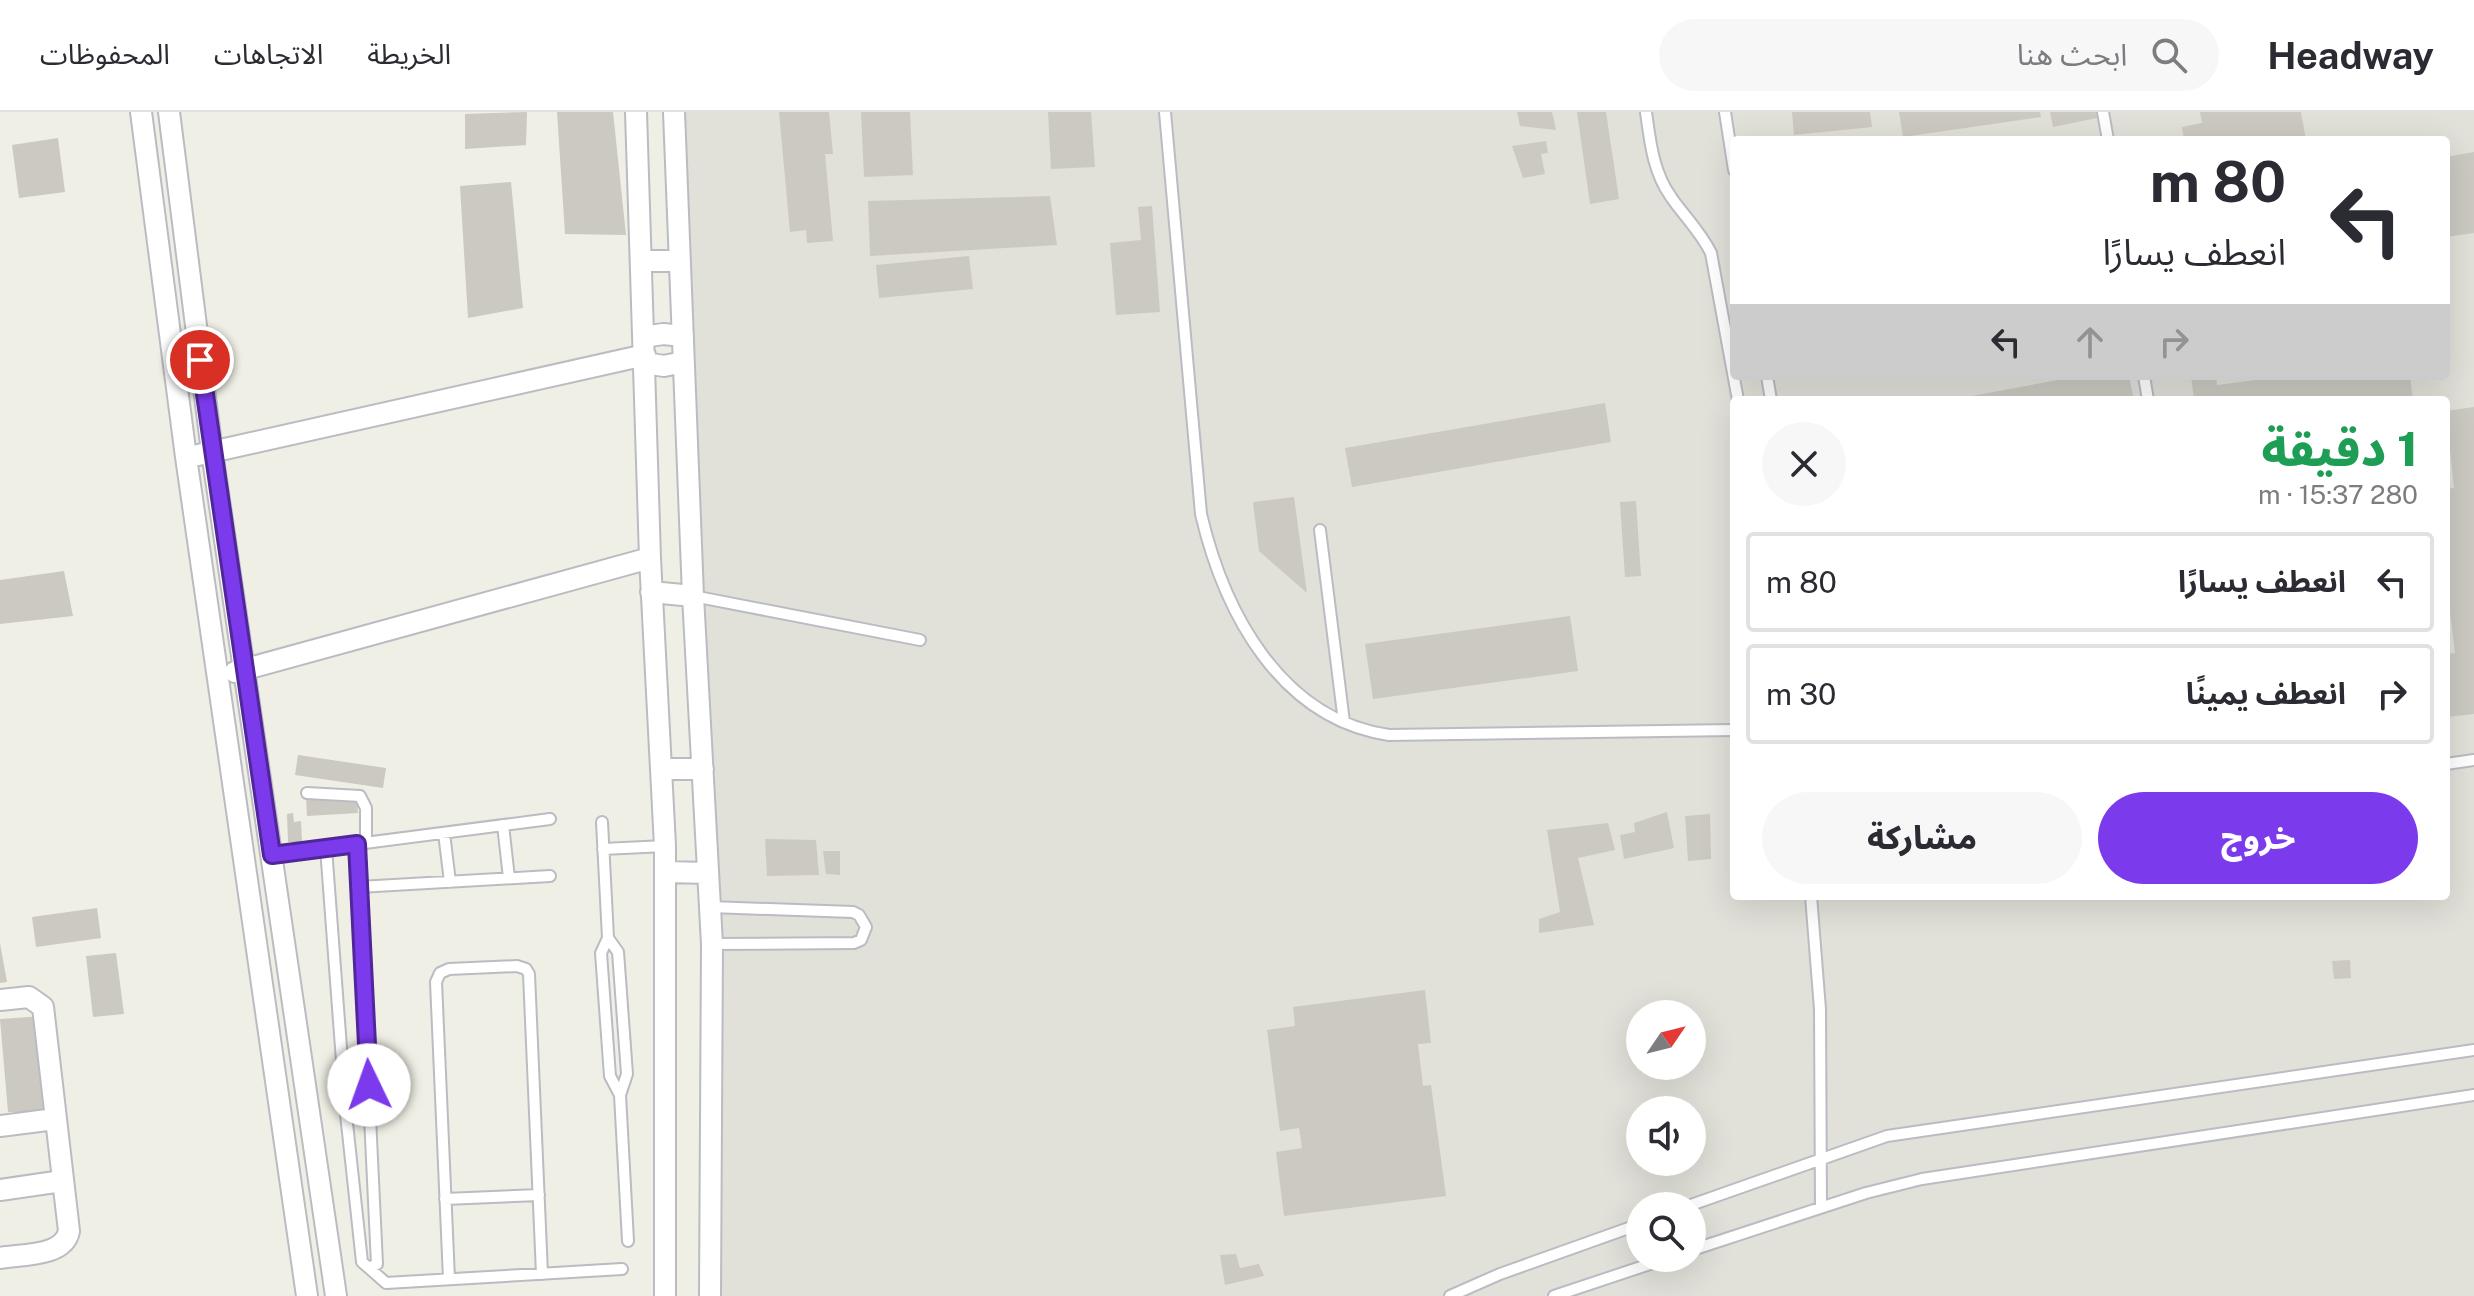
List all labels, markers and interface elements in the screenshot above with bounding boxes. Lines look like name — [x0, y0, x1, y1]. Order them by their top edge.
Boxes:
search box — [1659, 19, 2219, 91]
icon: search — [2147, 33, 2191, 77]
text: Headway — [2267, 33, 2434, 78]
text: ابحث هنا — [2017, 36, 2127, 72]
text: المحفوظات — [40, 37, 170, 70]
text: الاتجاهات — [214, 37, 323, 70]
text: الخريطة — [367, 37, 451, 70]
text: 80 m — [2150, 149, 2286, 215]
icon: left — [2314, 168, 2418, 272]
text: انعطف يسارًا — [2102, 231, 2286, 273]
icon: left — [1984, 320, 2028, 364]
icon: ahead — [2068, 320, 2112, 364]
icon: right — [2152, 320, 2196, 364]
pin — [166, 326, 234, 394]
icon: arrive — [178, 338, 222, 382]
text: 1 دقيقة — [2261, 420, 2418, 477]
button: close — [1762, 422, 1846, 506]
text: 280 m · 15:37 — [2258, 479, 2418, 510]
icon: left — [2370, 560, 2414, 604]
text: انعطف يسارًا — [2178, 563, 2346, 599]
text: 80 m — [1766, 564, 1837, 600]
icon: right — [2370, 672, 2414, 716]
text: انعطف يمينًا — [2186, 675, 2346, 711]
text: 30 m — [1766, 676, 1836, 712]
button: مشاركة — [1762, 792, 2082, 884]
button: خروج — [2098, 792, 2418, 884]
north arrow — [1626, 1000, 1706, 1080]
map controls — [1626, 1000, 1706, 1272]
position arrow — [327, 1043, 411, 1127]
button: sound — [1626, 1096, 1706, 1176]
button: search — [1626, 1192, 1706, 1272]

